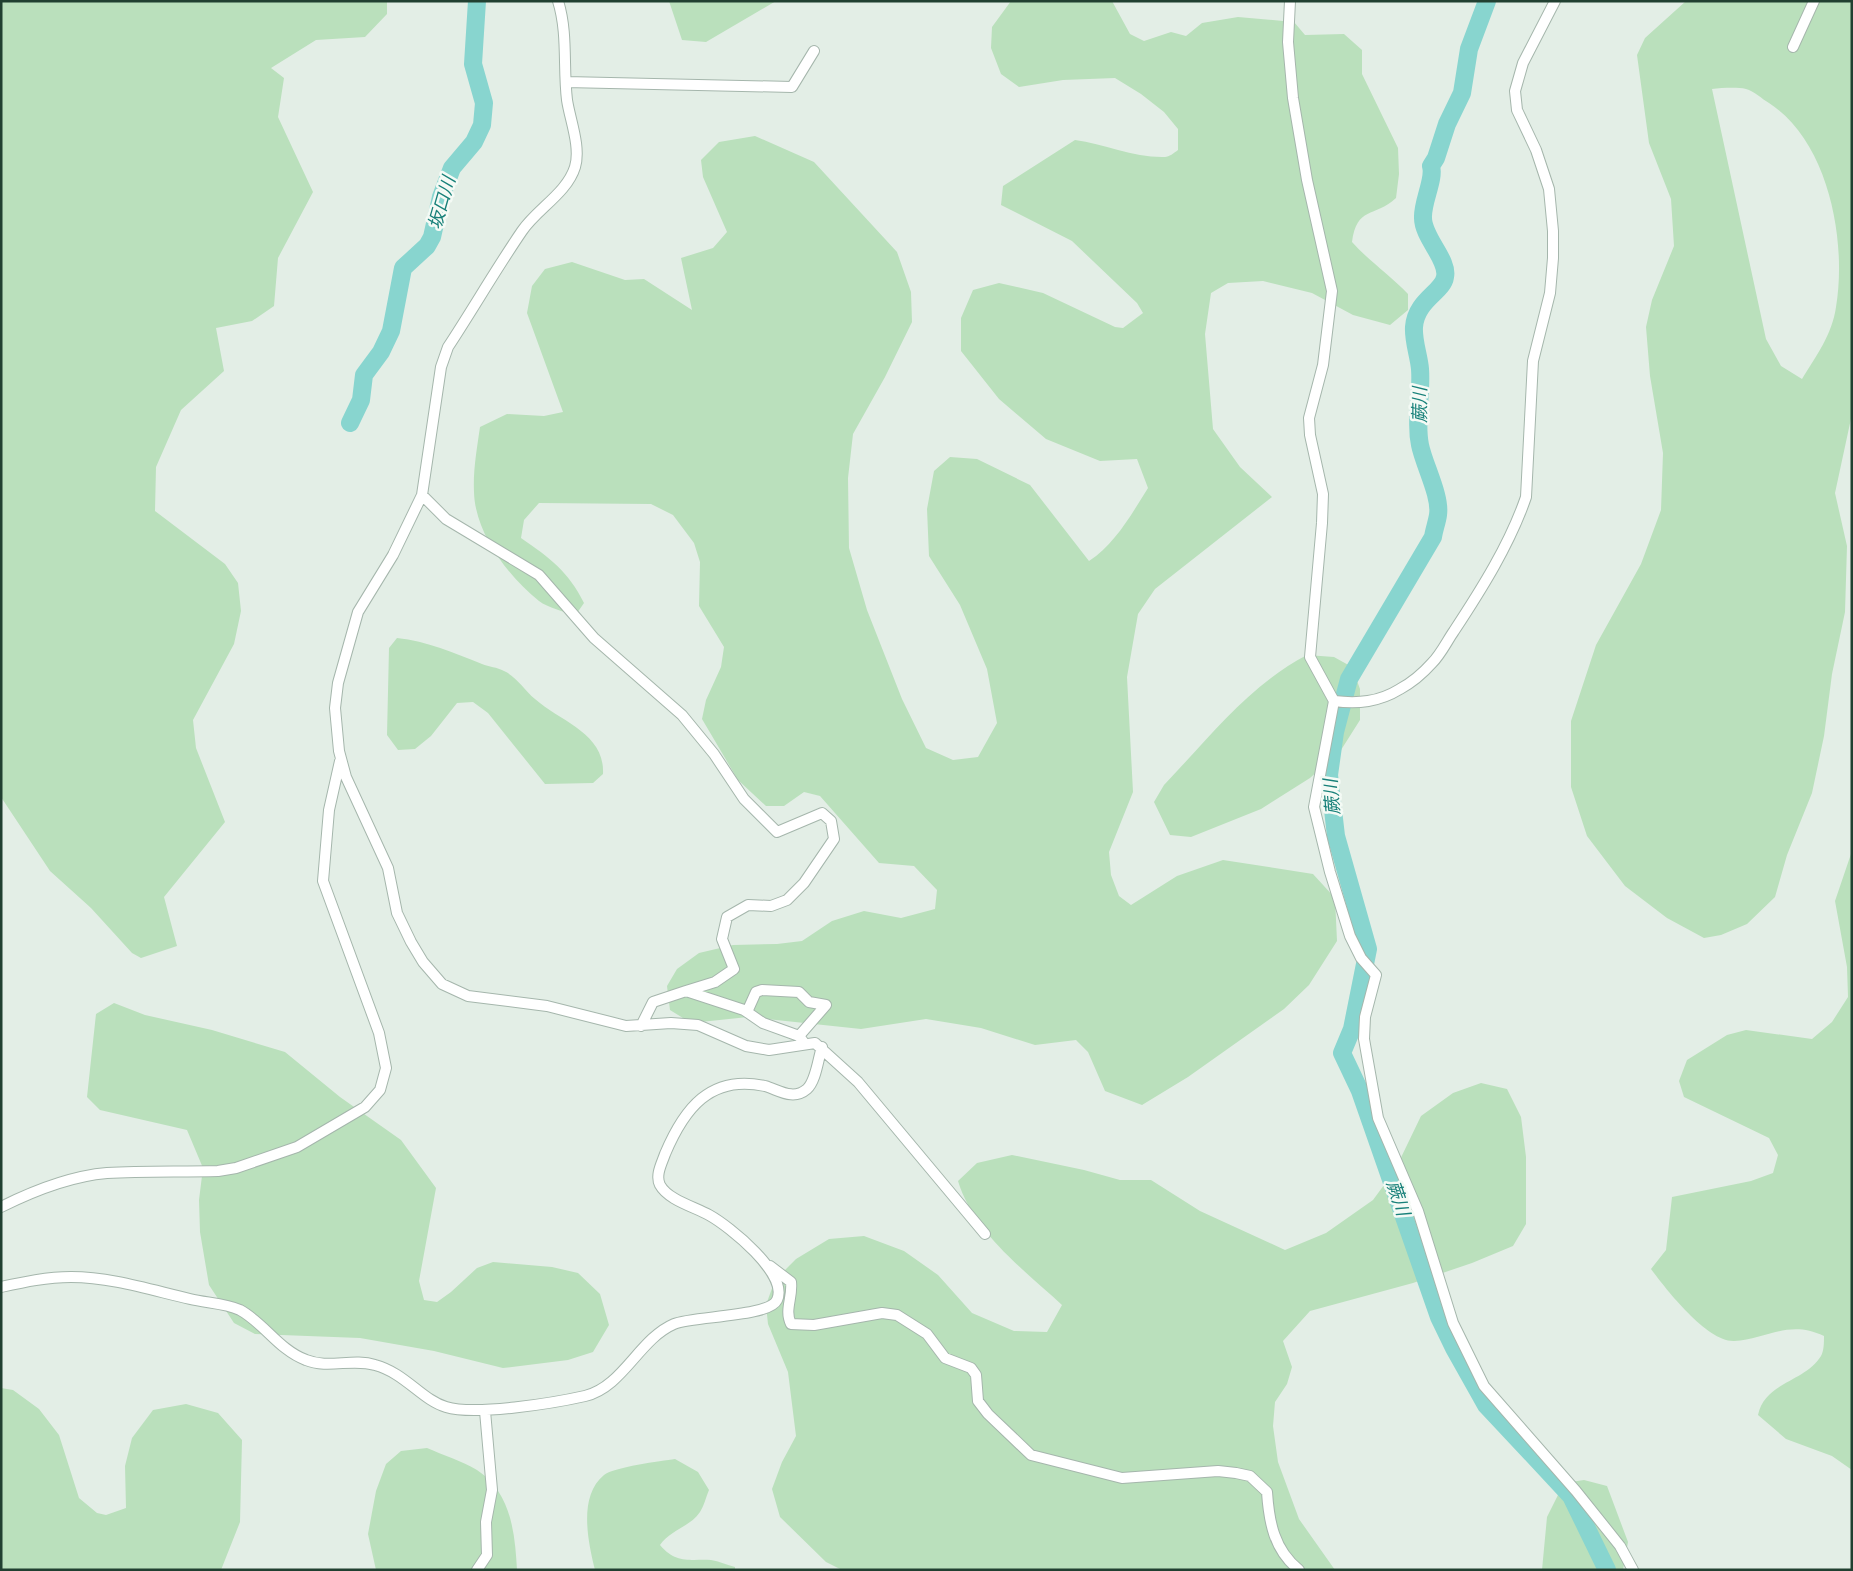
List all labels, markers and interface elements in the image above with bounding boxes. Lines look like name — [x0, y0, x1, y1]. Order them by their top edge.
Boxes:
water label: 坂口川 — [424, 172, 460, 232]
water label: 蕨川 — [1409, 385, 1430, 423]
water label: 蕨川 — [1319, 776, 1344, 816]
water label: 蕨川 — [1383, 1177, 1415, 1220]

